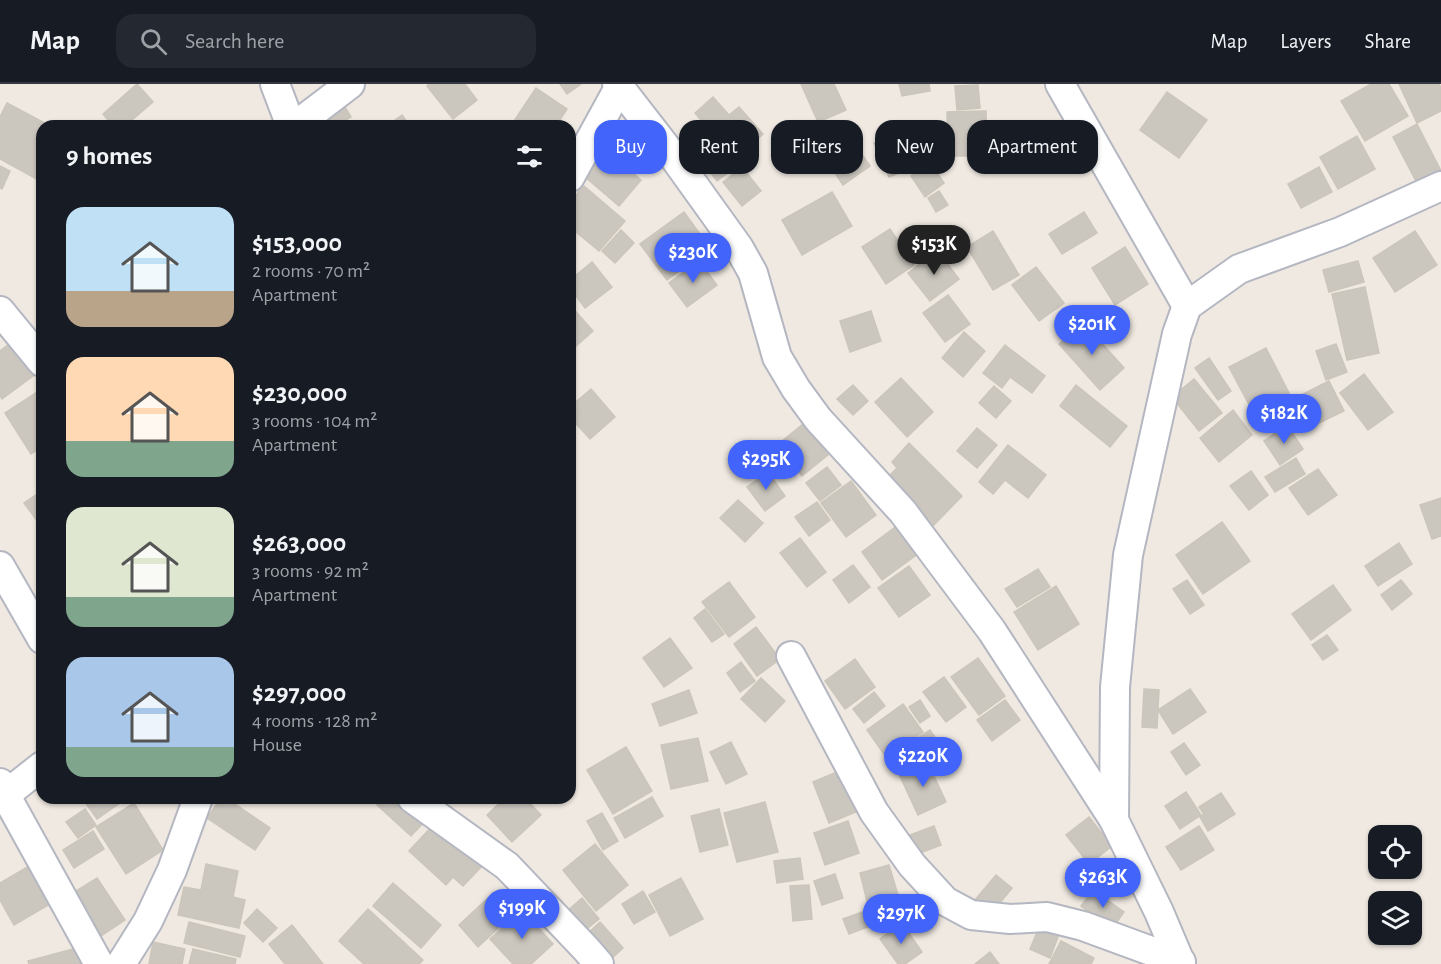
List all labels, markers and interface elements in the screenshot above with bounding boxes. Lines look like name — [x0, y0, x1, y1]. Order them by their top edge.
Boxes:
search box — [116, 14, 536, 68]
icon: search — [137, 25, 170, 58]
text: Map — [30, 27, 80, 55]
text: Search here — [185, 30, 284, 52]
text: Map — [1211, 31, 1247, 52]
text: Layers — [1280, 31, 1331, 52]
text: Share — [1364, 31, 1411, 52]
chip: Buy — [594, 120, 667, 174]
chip: Rent — [679, 120, 759, 174]
chip: Filters — [771, 120, 863, 174]
chip: New — [875, 120, 955, 174]
chip: Apartment — [967, 120, 1098, 174]
icon: filters — [513, 140, 546, 173]
text: 9 homes — [66, 143, 152, 169]
pin: $153K — [892, 225, 976, 276]
text: $153,000 — [252, 230, 342, 256]
icon: home — [114, 231, 186, 303]
pin: $230K — [651, 233, 735, 284]
text: $153K — [911, 234, 957, 254]
text: $230K — [668, 242, 718, 262]
text: 2 rooms · 70 m² — [252, 261, 370, 281]
text: Apartment — [252, 285, 337, 305]
pin: $201K — [1050, 305, 1134, 356]
text: $201K — [1068, 314, 1116, 334]
text: $230,000 — [252, 380, 347, 406]
icon: home — [114, 381, 186, 453]
pin: $182K — [1242, 394, 1326, 445]
text: $182K — [1260, 403, 1308, 423]
text: 3 rooms · 104 m² — [252, 411, 377, 431]
text: Apartment — [252, 435, 337, 455]
pin: $295K — [724, 440, 808, 491]
text: $295K — [742, 449, 790, 469]
text: $263,000 — [252, 530, 346, 556]
icon: home — [114, 531, 186, 603]
text: 3 rooms · 92 m² — [252, 561, 369, 581]
text: Apartment — [252, 585, 337, 605]
text: $297,000 — [252, 680, 346, 706]
icon: home — [114, 681, 186, 753]
text: 4 rooms · 128 m² — [252, 711, 377, 731]
text: House — [252, 735, 302, 755]
pin: $220K — [881, 737, 965, 788]
text: $220K — [898, 746, 948, 766]
map controls — [1368, 825, 1422, 945]
button: locate — [1368, 825, 1422, 879]
pin: $263K — [1061, 858, 1145, 909]
text: $263K — [1079, 867, 1127, 887]
pin: $199K — [480, 889, 564, 940]
button: layers — [1368, 891, 1422, 945]
pin: $297K — [859, 894, 943, 945]
text: $199K — [498, 898, 546, 918]
text: $297K — [877, 903, 925, 923]

